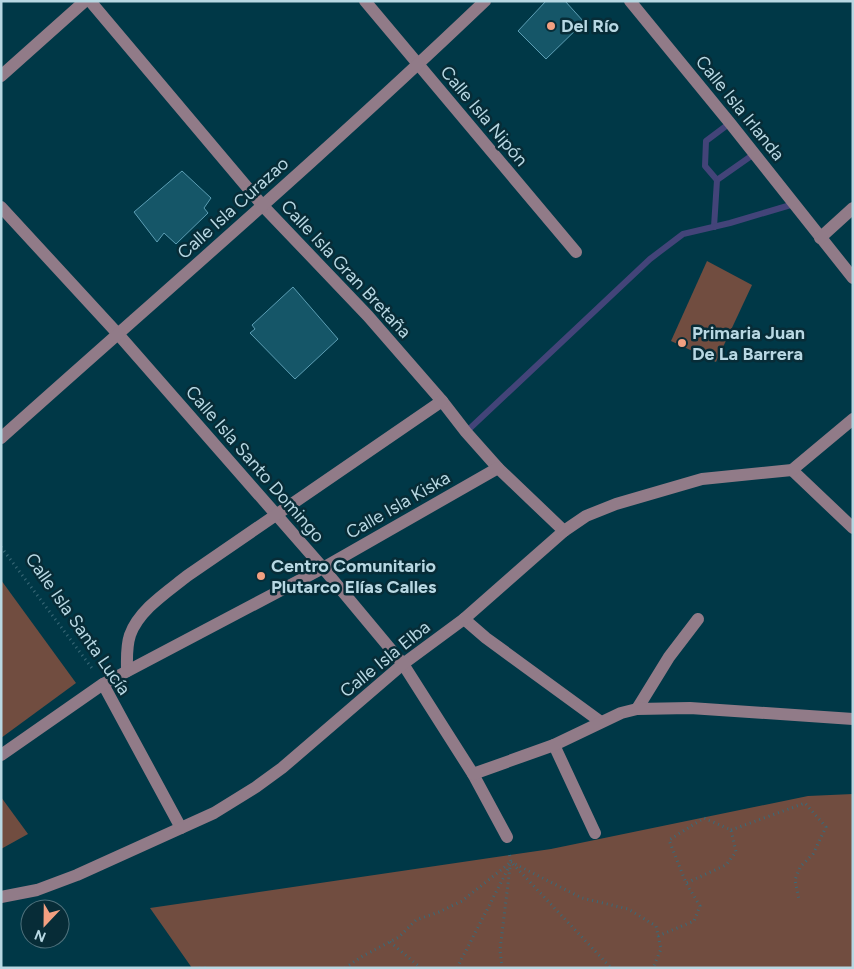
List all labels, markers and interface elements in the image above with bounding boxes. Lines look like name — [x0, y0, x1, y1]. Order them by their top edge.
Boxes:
place label: Del Río — [561, 15, 619, 37]
marker: Del Río — [545, 20, 557, 32]
street label: Calle Isla Irlanda — [691, 51, 789, 165]
street label: Calle Isla Nipón — [436, 61, 532, 171]
street label: Calle Isla Curazao — [173, 152, 293, 264]
street label: Calle Isla Gran Bretaña — [276, 195, 416, 343]
place label: Primaria Juan De La Barrera — [692, 322, 805, 365]
marker: Primaria Juan De La Barrera — [676, 337, 688, 349]
street label: Calle Isla Santo Domingo — [181, 381, 329, 547]
street label: Calle Isla Kiska — [342, 466, 454, 544]
street label: Calle Isla Santa Lucía — [21, 549, 135, 699]
place label: Centro Comunitario Plutarco Elías Calles — [271, 555, 437, 598]
marker: Centro Comunitario Plutarco Elías Calles — [255, 570, 267, 582]
street label: Calle Isla Elba — [336, 616, 434, 702]
north arrow — [20, 899, 70, 949]
text: N — [32, 926, 49, 945]

